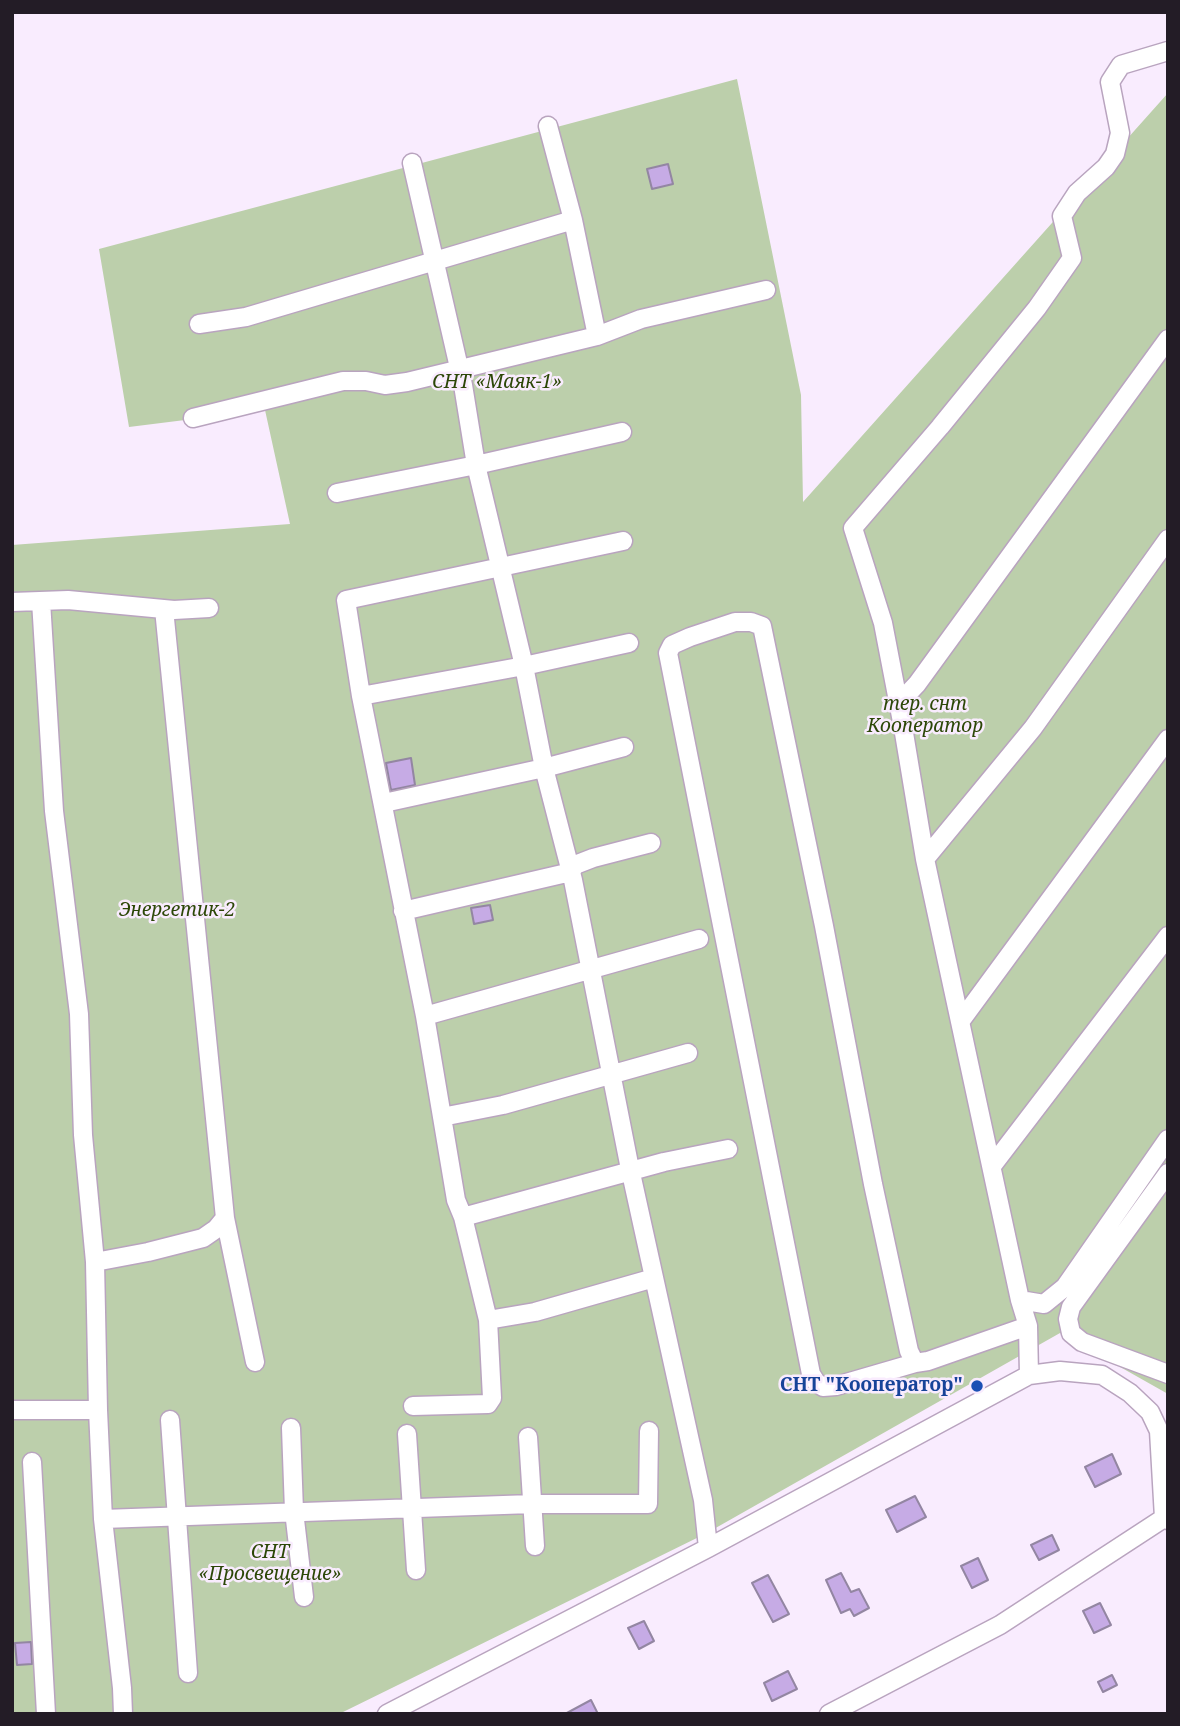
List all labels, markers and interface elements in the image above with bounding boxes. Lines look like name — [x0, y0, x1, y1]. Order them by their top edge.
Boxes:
park label: СНТ «Маяк-1» — [432, 372, 562, 394]
park label: тер. снт Кооператор — [867, 694, 983, 738]
park label: Энергетик-2 — [119, 900, 235, 922]
place label: СНТ "Кооператор" — [780, 1375, 963, 1397]
marker: СНТ "Кооператор" — [969, 1378, 985, 1394]
park label: СНТ «Просвещение» — [199, 1542, 341, 1586]

